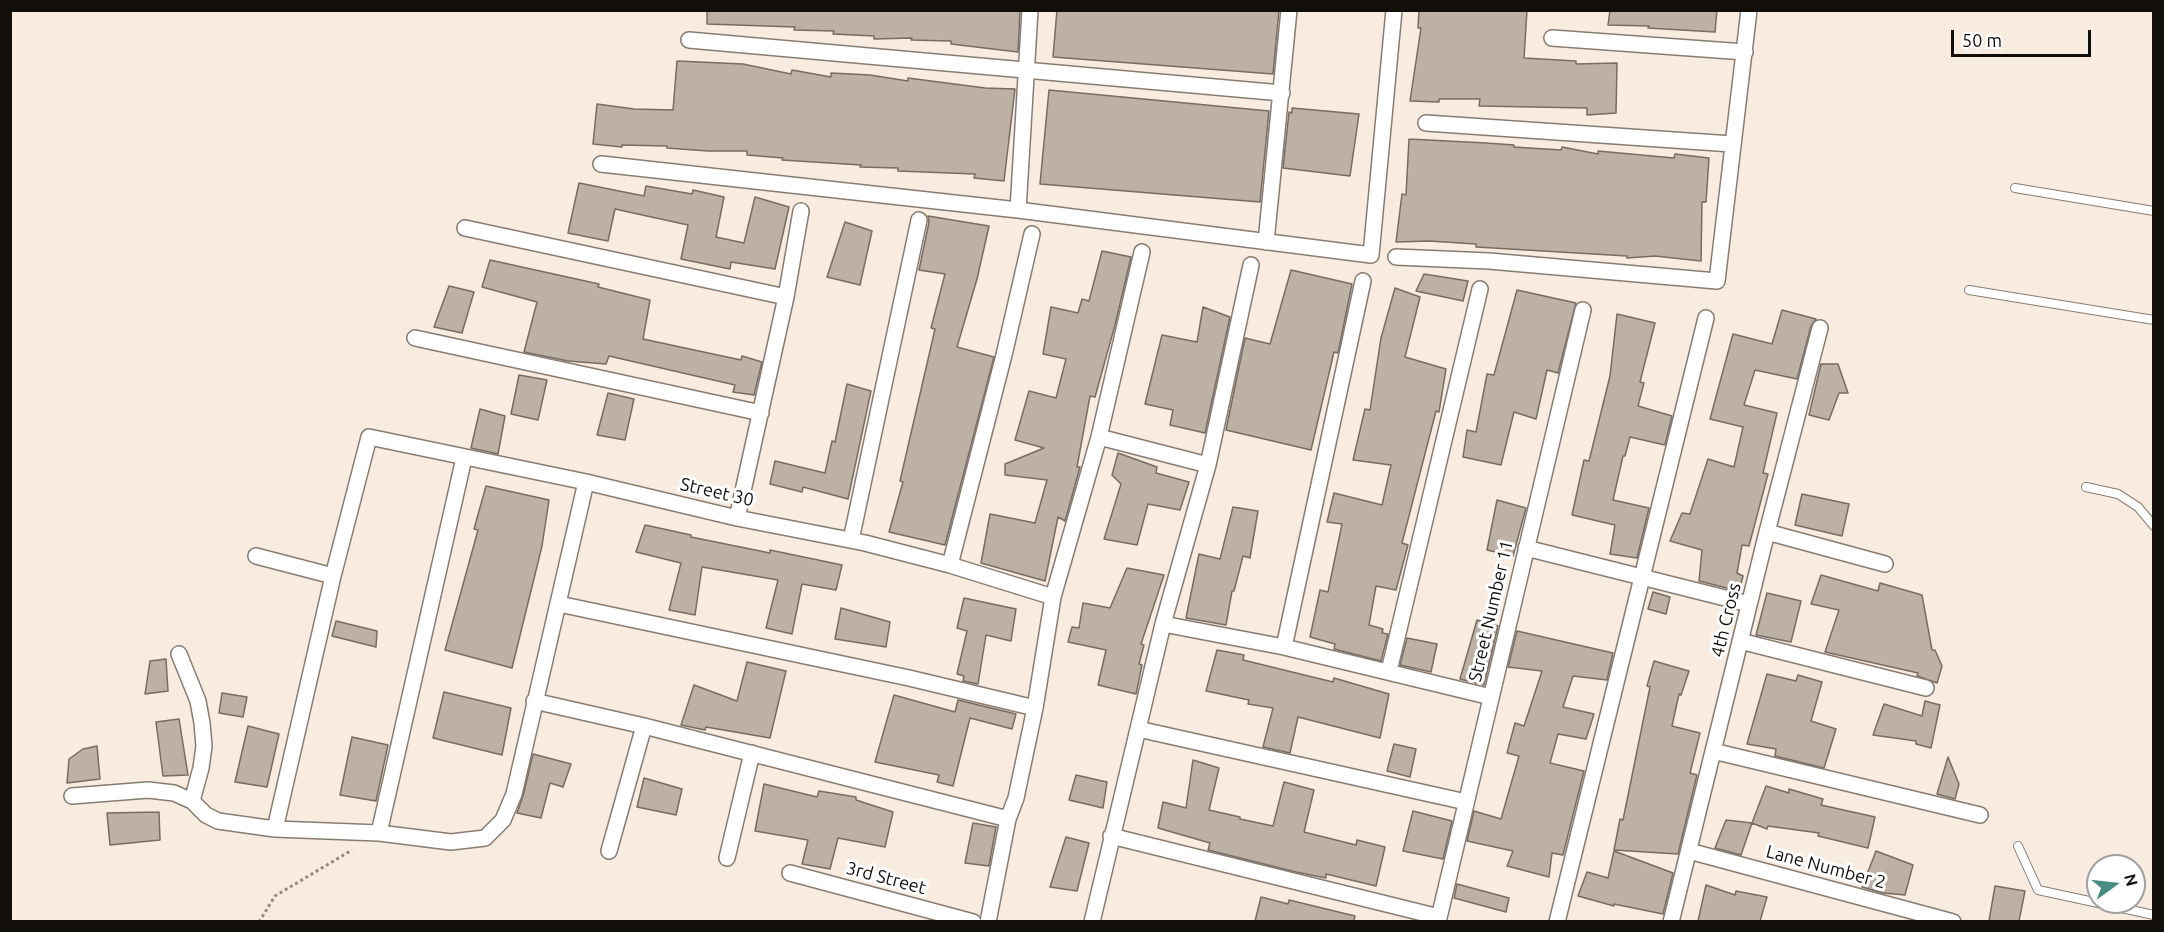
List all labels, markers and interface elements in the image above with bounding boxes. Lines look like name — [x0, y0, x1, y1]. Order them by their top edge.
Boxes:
scale bar — [1954, 18, 2094, 56]
text: 50 m — [1962, 30, 2002, 50]
street label: Street 30 — [678, 473, 756, 511]
street label: Street Number 11 — [1464, 538, 1518, 684]
street label: 4th Cross — [1706, 581, 1746, 659]
street label: Lane Number 2 — [1764, 841, 1888, 893]
north arrow — [2086, 854, 2146, 914]
street label: 3rd Street — [844, 857, 928, 899]
text: N — [2121, 872, 2142, 888]

